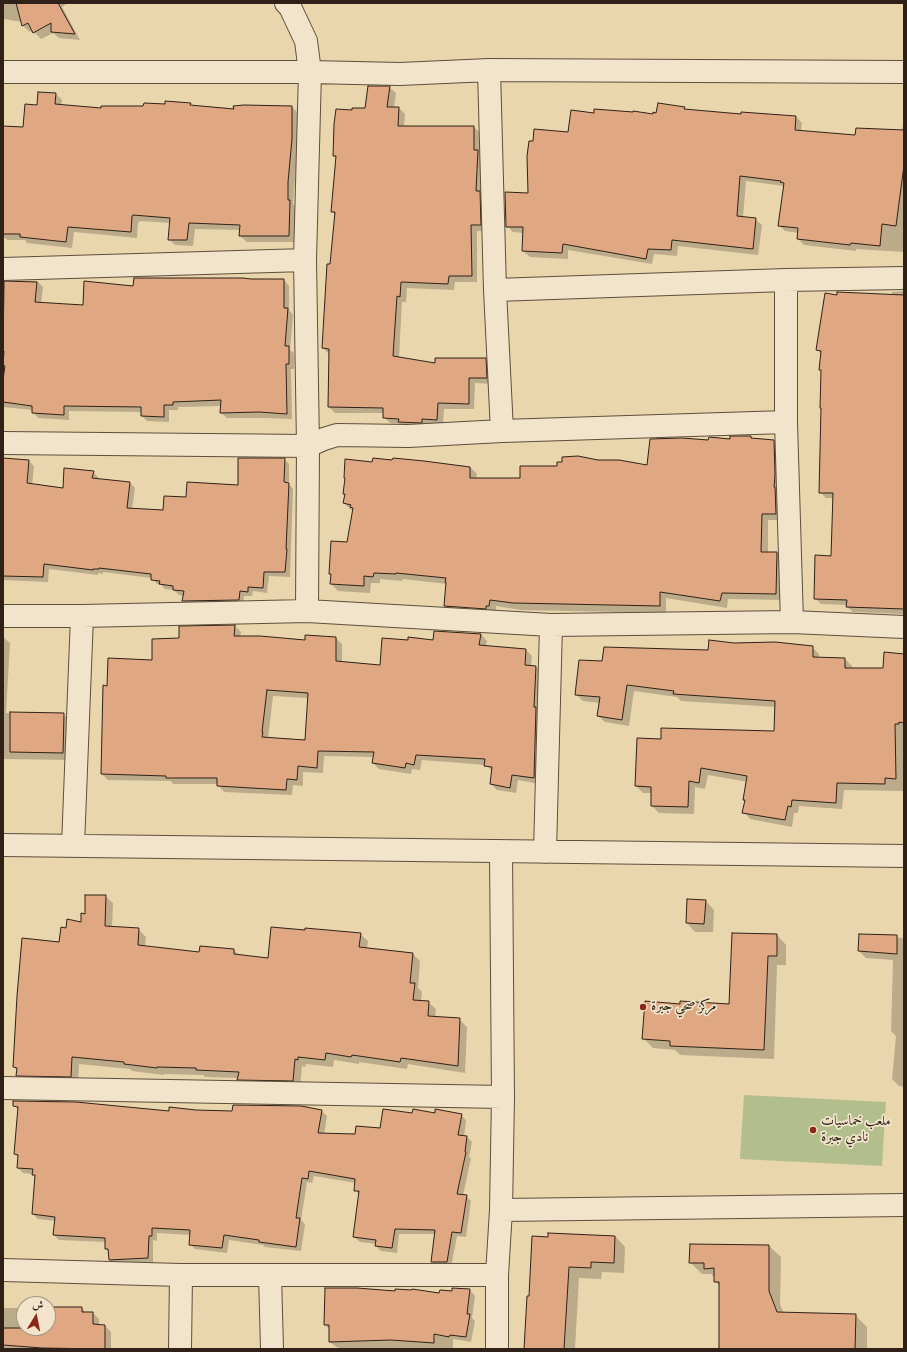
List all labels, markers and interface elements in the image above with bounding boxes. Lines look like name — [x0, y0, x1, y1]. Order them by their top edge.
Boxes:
place label: مركز صحي جبرة — [651, 999, 716, 1015]
marker: مركز صحي جبرة — [638, 1002, 648, 1012]
place label: ملعب خماسيات نادي جبرة — [821, 1114, 891, 1146]
marker: ملعب خماسيات نادي جبرة — [808, 1125, 818, 1135]
north arrow — [16, 1296, 56, 1336]
text: ش — [31, 1297, 44, 1312]

